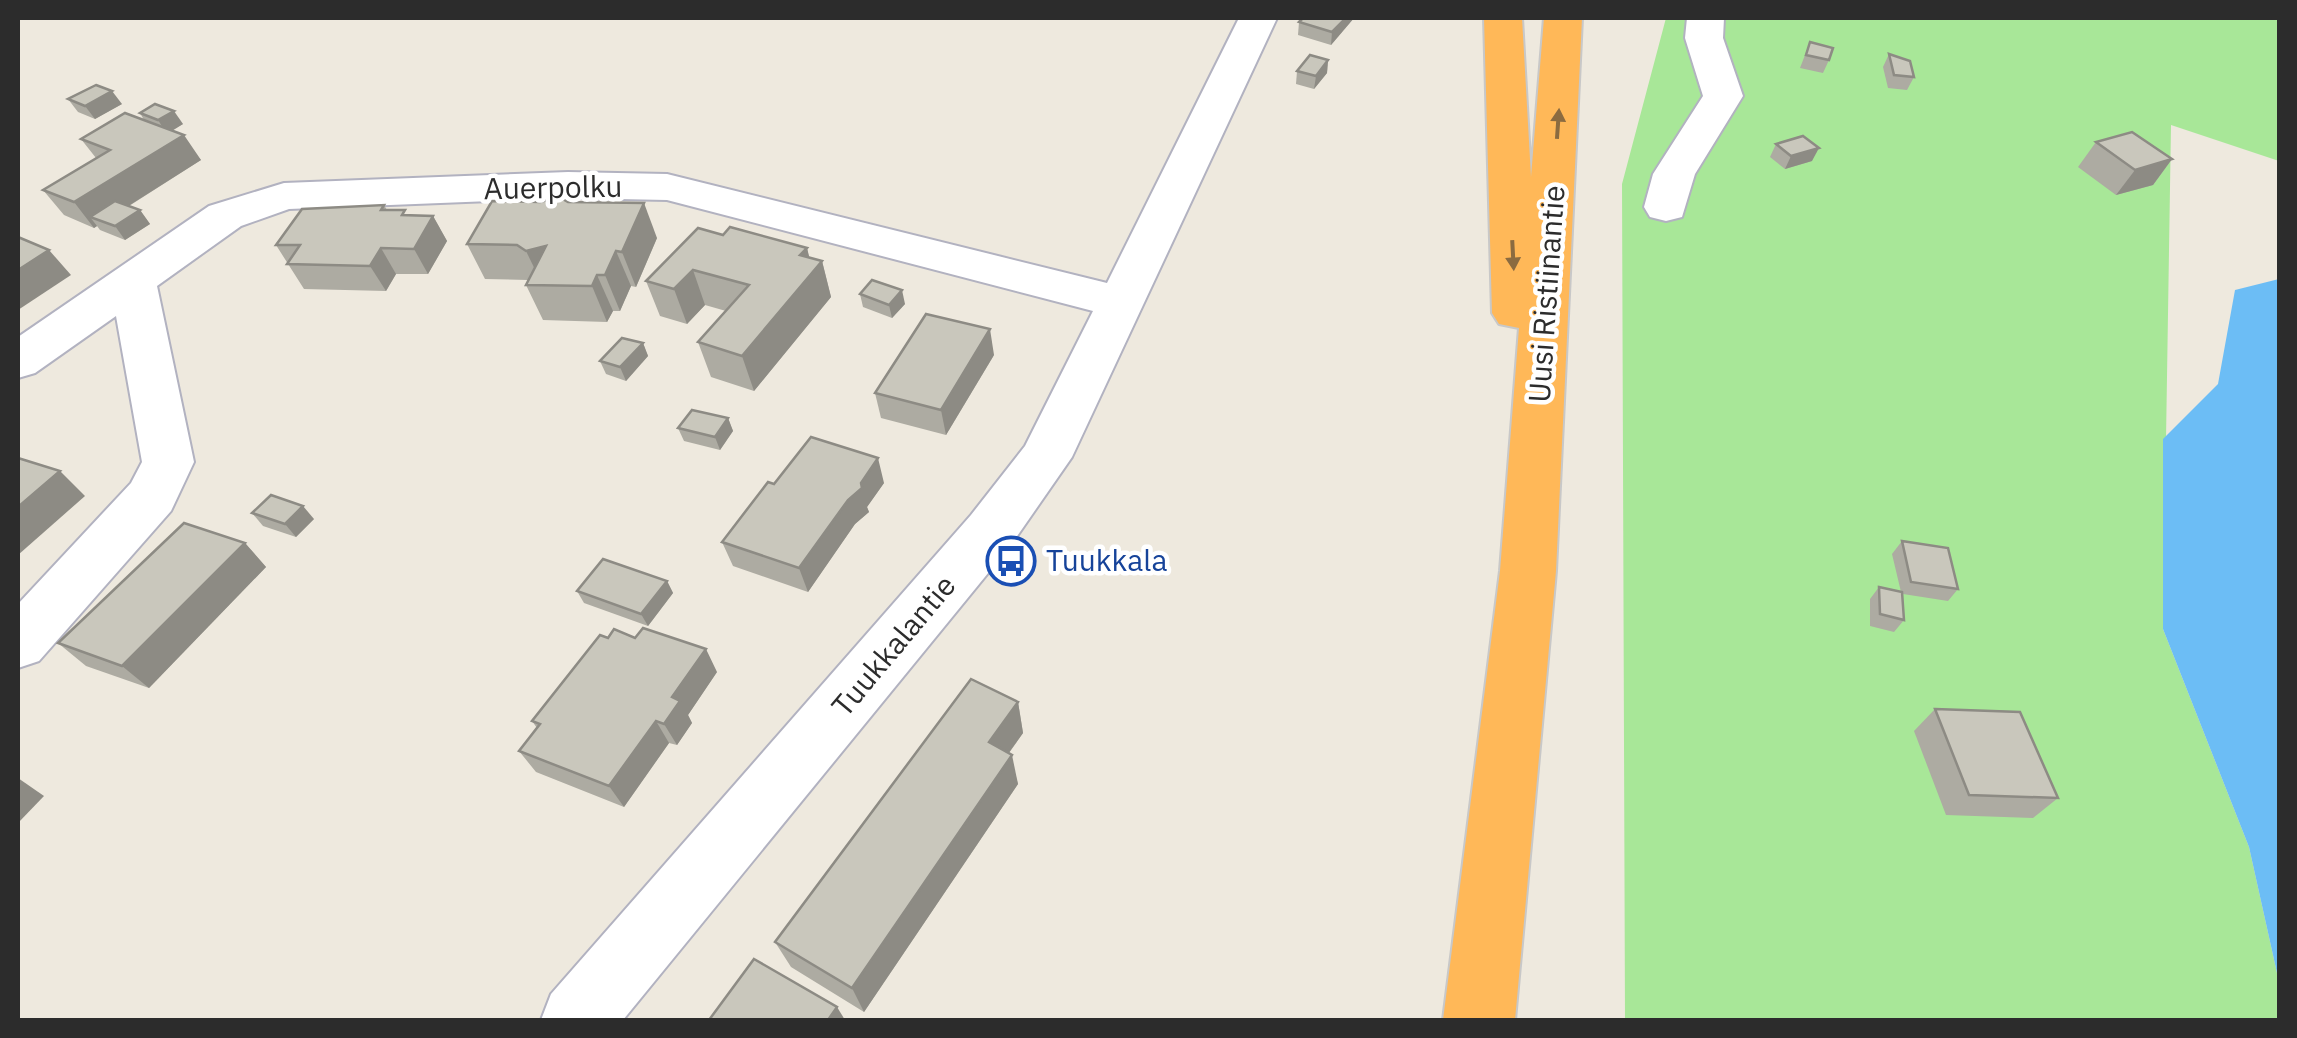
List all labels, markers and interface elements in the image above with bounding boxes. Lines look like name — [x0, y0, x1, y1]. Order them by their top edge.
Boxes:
one-way arrow — [1550, 108, 1566, 140]
street label: Auerpolku — [483, 166, 623, 207]
street label: Uusi Ristiinantie — [1518, 184, 1573, 404]
one-way arrow — [1505, 239, 1521, 271]
bus stop icon: Tuukkala — [985, 535, 1037, 587]
place label: Tuukkala — [1046, 540, 1167, 579]
street label: Tuukkalantie — [822, 566, 963, 724]

